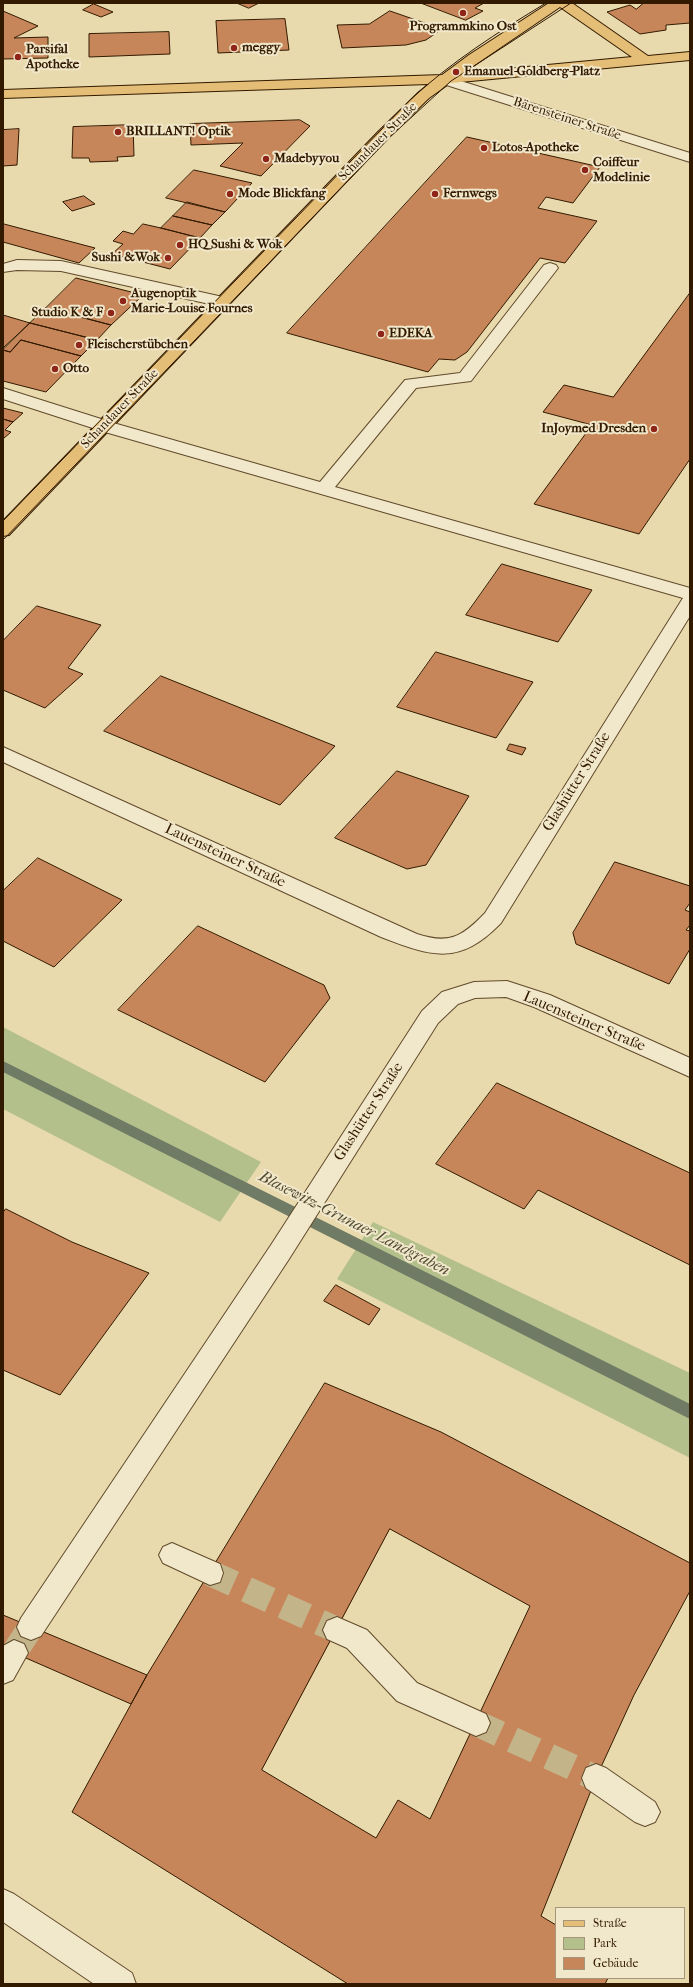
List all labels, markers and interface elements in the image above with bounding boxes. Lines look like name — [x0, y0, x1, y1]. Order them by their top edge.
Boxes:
marker: Programmkino Ost — [458, 8, 468, 18]
place label: Programmkino Ost — [409, 19, 517, 35]
place label: meggy — [242, 40, 280, 56]
place label: Parsifal Apotheke — [26, 42, 79, 73]
marker: meggy — [229, 43, 239, 53]
marker: Parsifal Apotheke — [13, 52, 23, 62]
place label: Emanuel-Goldberg-Platz — [464, 64, 600, 80]
marker: Emanuel-Goldberg-Platz — [451, 67, 461, 77]
street label: Bärensteiner Straße — [511, 94, 623, 144]
street label: Schandauer Straße — [335, 99, 421, 185]
place label: BRILLANT! Optik — [126, 124, 231, 140]
marker: BRILLANT! Optik — [113, 127, 123, 137]
place label: Lotos-Apotheke — [492, 140, 579, 156]
marker: Lotos-Apotheke — [479, 143, 489, 153]
place label: Madebyyou — [274, 151, 339, 167]
marker: Madebyyou — [261, 154, 271, 164]
place label: Coiffeur Modelinie — [593, 155, 650, 186]
marker: Coiffeur Modelinie — [580, 165, 590, 175]
place label: Mode Blickfang — [238, 186, 326, 202]
place label: Fernwegs — [443, 186, 497, 202]
marker: Mode Blickfang — [225, 189, 235, 199]
marker: Fernwegs — [430, 189, 440, 199]
place label: HQ Sushi & Wok — [188, 237, 282, 253]
marker: HQ Sushi & Wok — [175, 240, 185, 250]
place label: Sushi &Wok — [92, 250, 160, 266]
marker: Sushi &Wok — [163, 253, 173, 263]
place label: Augenoptik Marie-Louise Fournes — [131, 286, 253, 317]
marker: Augenoptik Marie-Louise Fournes — [118, 296, 128, 306]
place label: Studio K & F — [31, 305, 103, 321]
marker: Studio K & F — [106, 308, 116, 318]
place label: EDEKA — [389, 326, 433, 342]
marker: EDEKA — [376, 329, 386, 339]
place label: Fleischerstübchen — [87, 337, 188, 353]
marker: Fleischerstübchen — [74, 340, 84, 350]
place label: Otto — [63, 361, 89, 377]
marker: Otto — [50, 364, 60, 374]
street label: Schandauer Straße — [78, 366, 162, 452]
place label: InJoymed Dresden — [541, 421, 646, 437]
marker: InJoymed Dresden — [649, 424, 659, 434]
street label: Glashütter Straße — [539, 729, 615, 835]
street label: Lauensteiner Straße — [162, 820, 288, 892]
street label: Lauensteiner Straße — [520, 988, 648, 1056]
street label: Glashütter Straße — [331, 1059, 407, 1165]
water label: Blasewitz‐Grunaer Landgraben — [256, 1167, 452, 1281]
legend — [555, 1907, 685, 1979]
text: Straße — [593, 1916, 627, 1930]
text: Park — [593, 1936, 617, 1950]
text: Gebäude — [593, 1956, 638, 1970]

